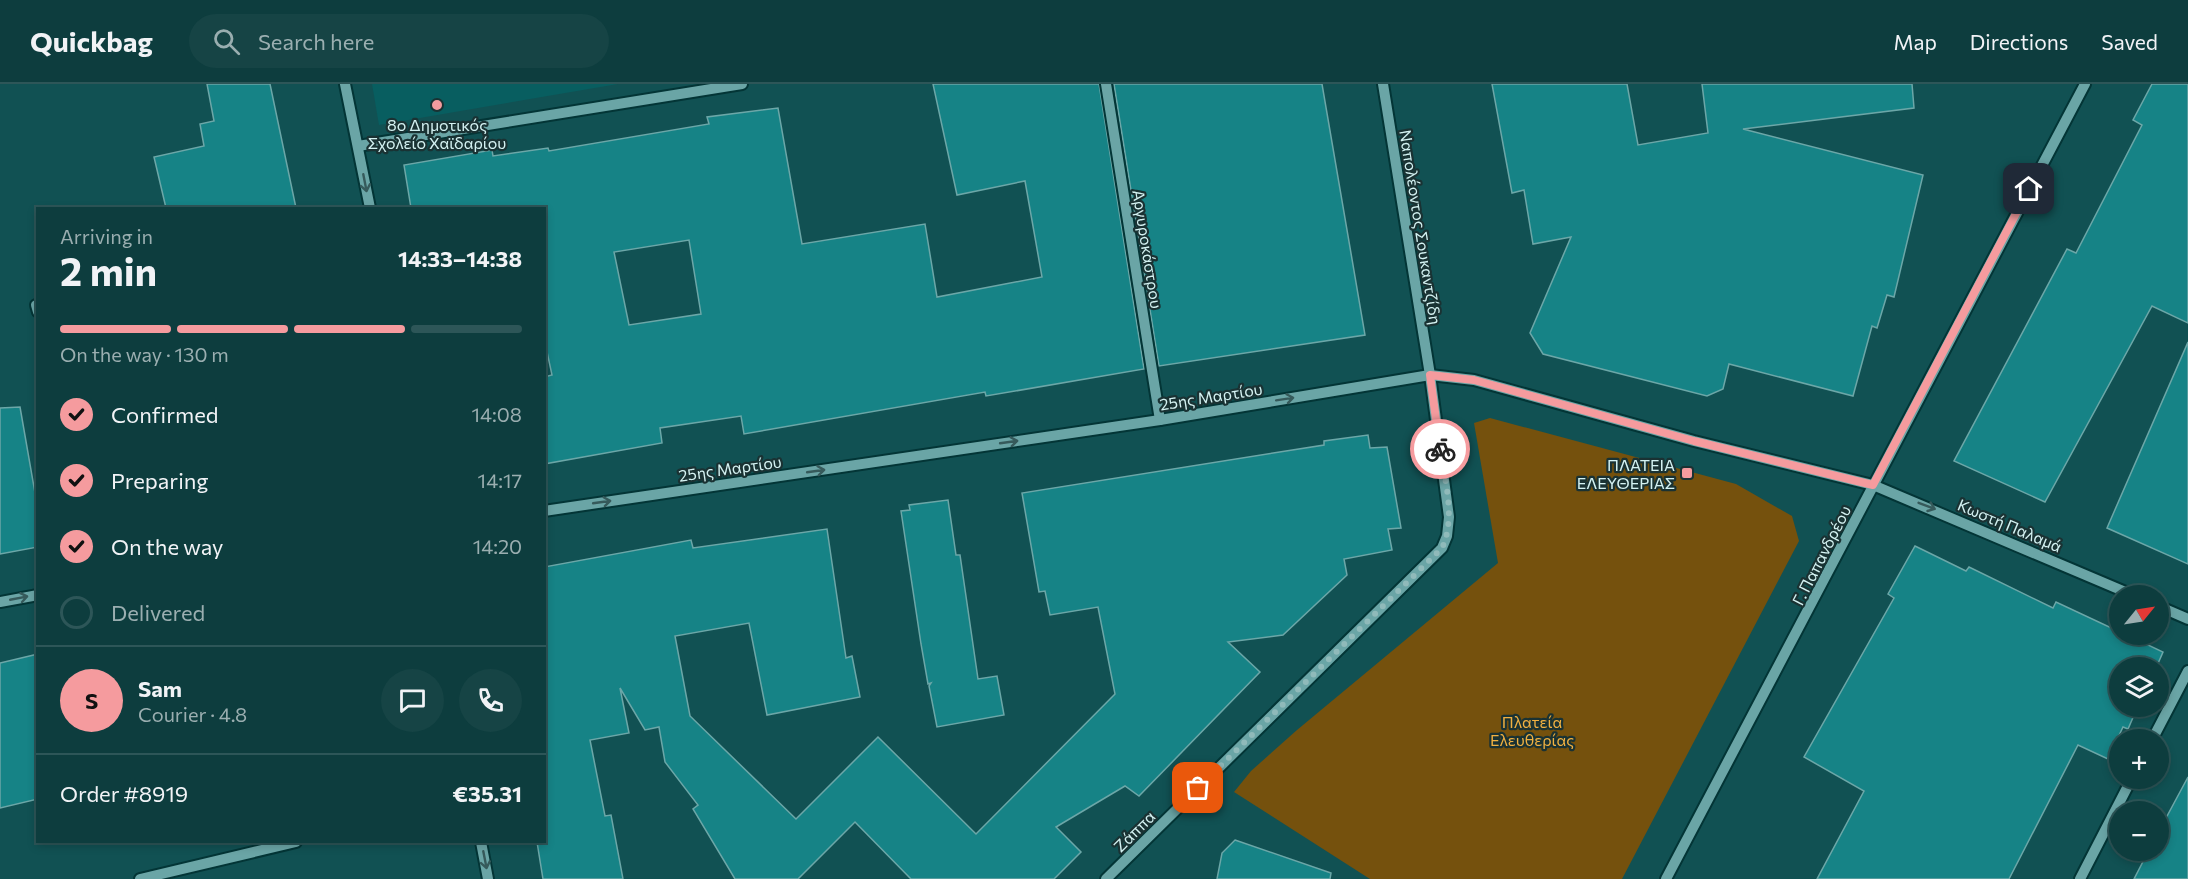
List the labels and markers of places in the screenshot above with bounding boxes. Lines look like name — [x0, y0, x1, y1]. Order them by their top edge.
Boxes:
marker: 8ο Δημοτικός Σχολείο Χαϊδαρίου — [430, 98, 444, 112]
place label: 8ο Δημοτικός Σχολείο Χαϊδαρίου — [368, 115, 506, 152]
pin — [2003, 163, 2054, 214]
place label: ΠΛΑΤΕΙΑ ΕΛΕΥΘΕΡΙΑΣ — [1577, 455, 1675, 492]
marker: ΠΛΑΤΕΙΑ ΕΛΕΥΘΕΡΙΑΣ — [1680, 466, 1694, 480]
pin — [1172, 762, 1223, 813]

